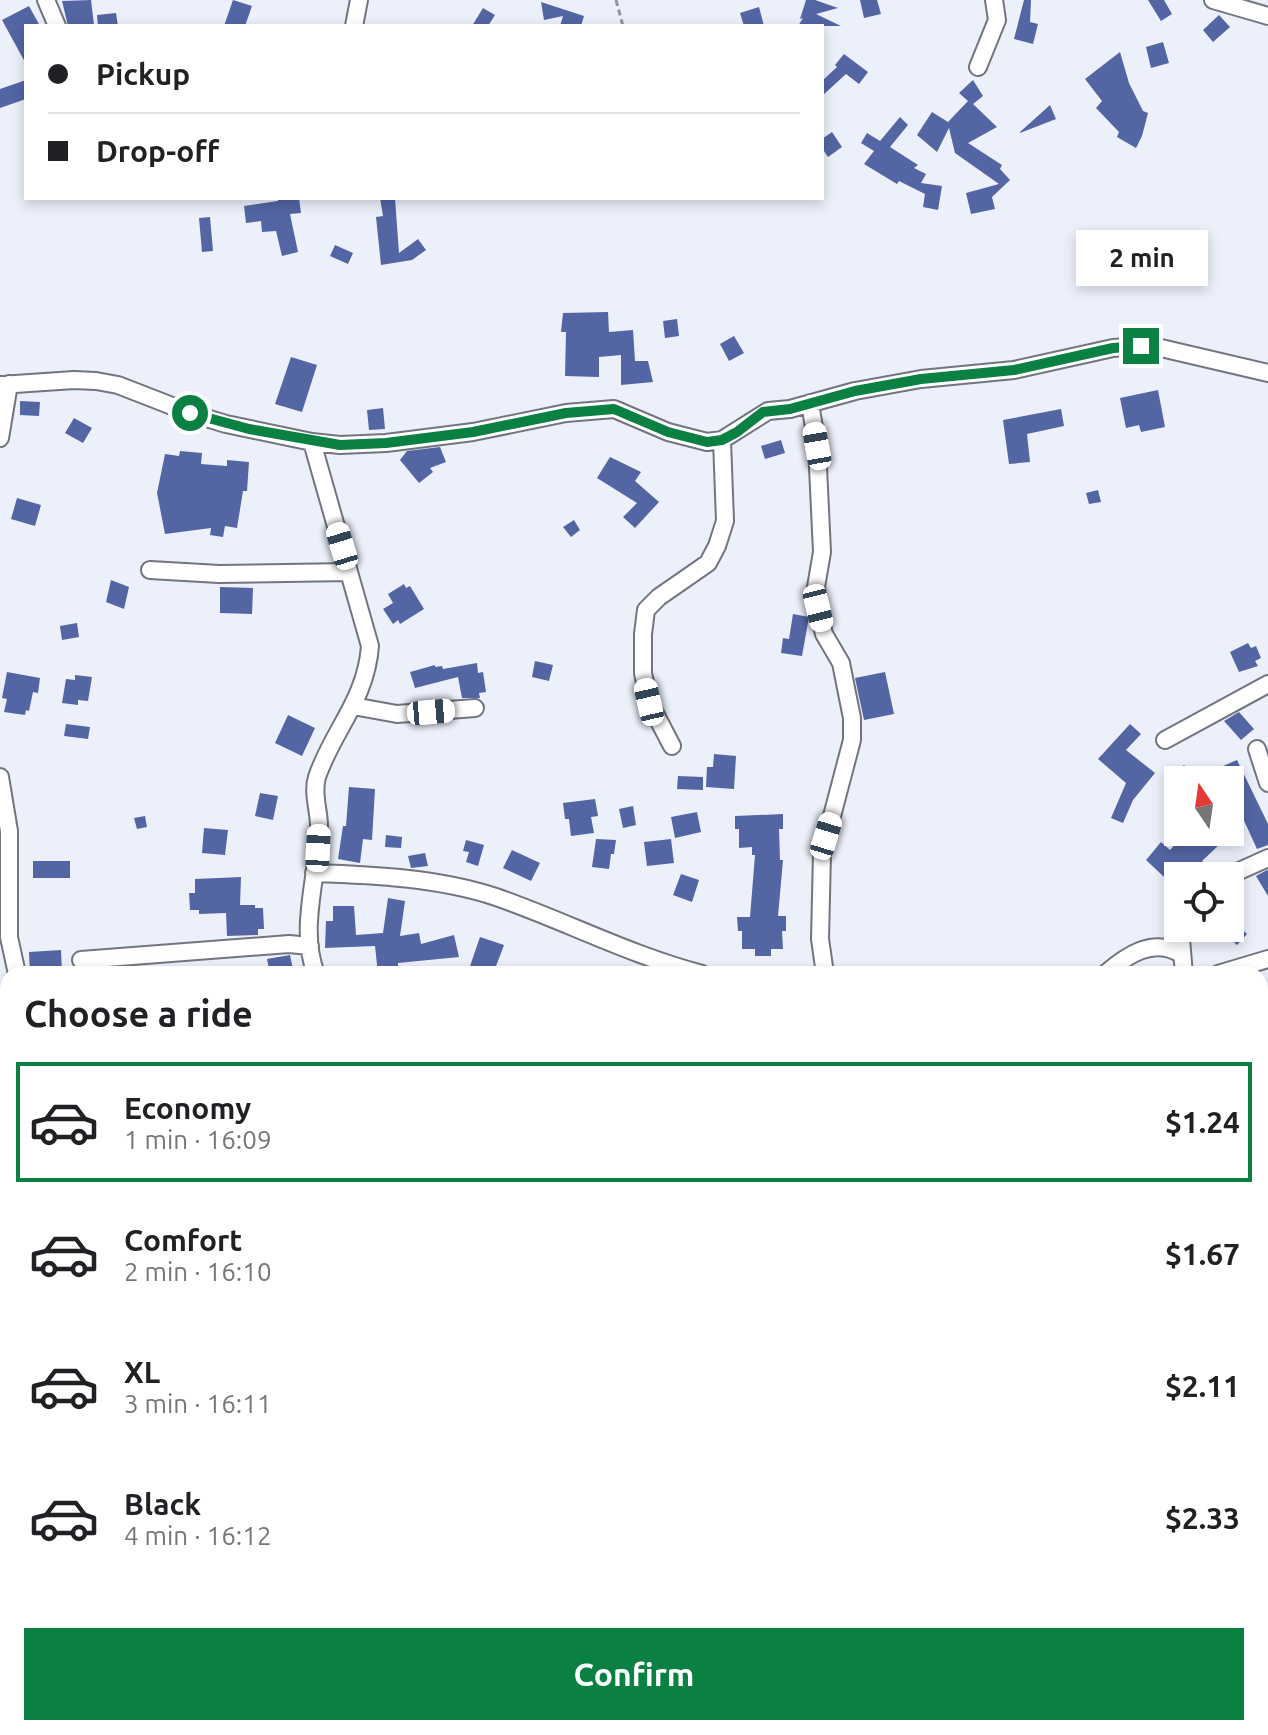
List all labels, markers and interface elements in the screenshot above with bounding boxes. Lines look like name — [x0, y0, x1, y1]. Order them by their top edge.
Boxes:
text: Pickup — [96, 57, 190, 91]
text: Drop-off — [96, 134, 219, 168]
callout: 2 min — [1075, 230, 1207, 286]
text: 2 min — [1109, 243, 1175, 272]
route end — [1123, 328, 1159, 364]
route start — [172, 395, 208, 431]
car — [801, 420, 833, 472]
car — [324, 520, 360, 572]
car — [801, 582, 835, 634]
car — [632, 676, 666, 728]
car — [406, 698, 456, 726]
north arrow — [1164, 766, 1244, 846]
map controls — [1164, 766, 1244, 942]
car — [808, 810, 844, 862]
car — [305, 823, 331, 873]
button: locate — [1164, 862, 1244, 942]
text: Choose a ride — [24, 993, 253, 1034]
icon: car — [28, 1086, 100, 1158]
text: Economy — [124, 1091, 251, 1125]
text: $1.24 — [1165, 1105, 1240, 1139]
text: 1 min · 16:09 — [124, 1125, 272, 1154]
icon: car — [28, 1218, 100, 1290]
text: Comfort — [124, 1223, 242, 1257]
text: $1.67 — [1165, 1237, 1240, 1271]
text: 2 min · 16:10 — [124, 1257, 272, 1286]
icon: car — [28, 1350, 100, 1422]
text: XL — [124, 1355, 160, 1389]
text: $2.11 — [1165, 1369, 1240, 1403]
text: 3 min · 16:11 — [124, 1389, 272, 1418]
icon: car — [28, 1482, 100, 1554]
text: Black — [124, 1487, 201, 1521]
text: $2.33 — [1165, 1501, 1240, 1535]
text: 4 min · 16:12 — [124, 1521, 272, 1550]
button: Confirm — [24, 1628, 1244, 1720]

